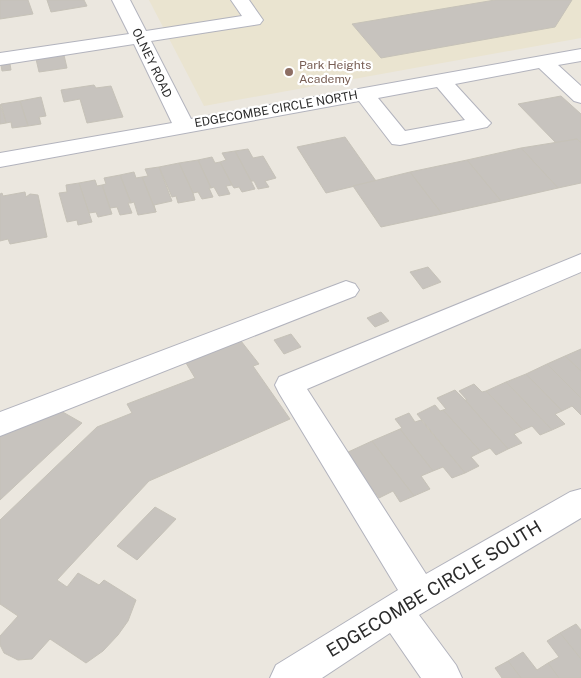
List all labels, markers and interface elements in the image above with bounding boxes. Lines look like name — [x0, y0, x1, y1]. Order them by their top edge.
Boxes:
street label: OLNEY ROAD — [129, 26, 175, 100]
place label: Park Heights Academy — [299, 58, 371, 86]
marker: Park Heights Academy — [283, 66, 295, 78]
street label: EDGECOMBE CIRCLE NORTH — [193, 88, 359, 130]
street label: EDGECOMBE CIRCLE SOUTH — [322, 516, 545, 661]

